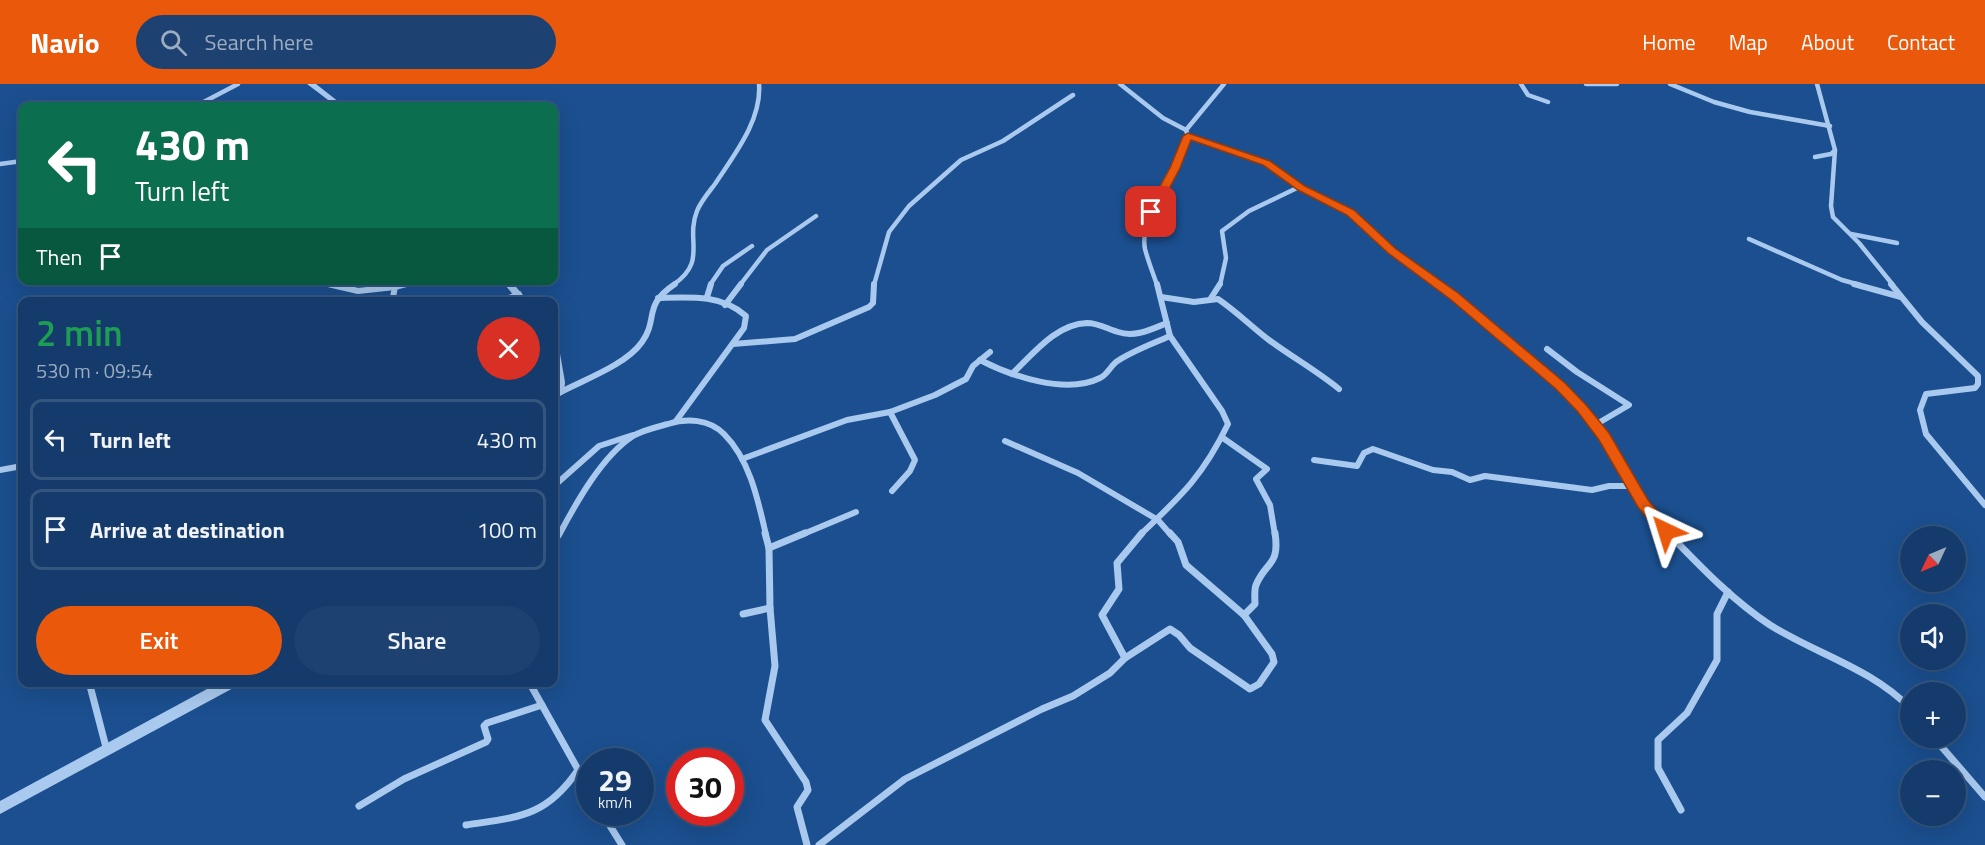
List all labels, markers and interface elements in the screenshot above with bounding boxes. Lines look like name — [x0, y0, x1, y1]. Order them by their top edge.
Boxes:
search box — [136, 15, 556, 69]
text: Navio — [30, 21, 100, 64]
text: Search here — [205, 25, 314, 59]
icon: search — [157, 26, 190, 59]
text: Home — [1642, 26, 1696, 58]
text: Map — [1729, 26, 1768, 58]
text: About — [1801, 26, 1854, 58]
text: Contact — [1887, 26, 1955, 58]
text: 430 m — [135, 112, 250, 176]
icon: left — [36, 126, 114, 204]
text: Turn left — [135, 170, 229, 211]
pin — [1125, 186, 1176, 237]
icon: arrive — [1134, 195, 1167, 228]
text: Then — [36, 240, 82, 274]
icon: arrive — [94, 240, 127, 273]
text: 2 min — [36, 305, 123, 360]
button: close — [477, 317, 540, 380]
text: 530 m · 09:54 — [36, 355, 153, 386]
icon: left — [39, 423, 72, 456]
text: Turn left — [90, 423, 171, 457]
text: 430 m — [477, 423, 537, 457]
position arrow — [1634, 499, 1698, 563]
icon: arrive — [39, 513, 72, 546]
text: Arrive at destination — [90, 513, 285, 547]
text: 100 m — [477, 513, 537, 547]
north arrow — [1900, 526, 1966, 592]
map controls — [1900, 526, 1966, 826]
button: sound — [1900, 604, 1966, 670]
button: Exit — [36, 606, 282, 675]
button: Share — [294, 606, 540, 675]
button: + — [1900, 682, 1966, 748]
speed limit sign: 30 — [666, 748, 744, 826]
text: 29 — [598, 757, 632, 803]
button: − — [1900, 760, 1966, 826]
text: km/h — [598, 791, 632, 814]

